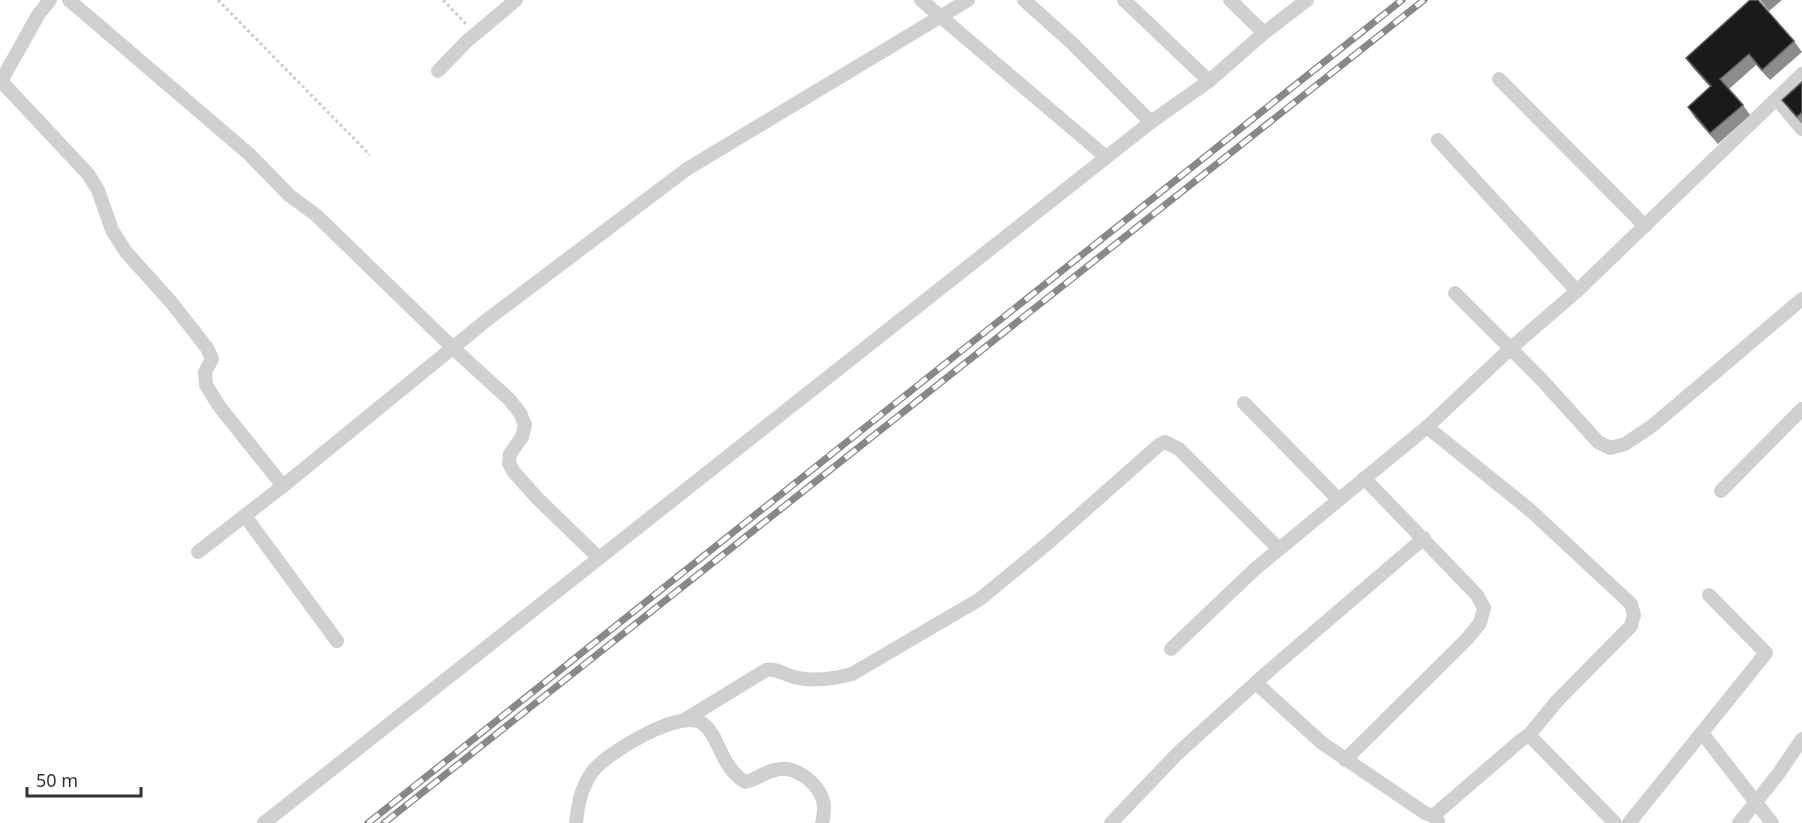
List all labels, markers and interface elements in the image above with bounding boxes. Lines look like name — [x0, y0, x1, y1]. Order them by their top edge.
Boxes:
scale bar — [27, 760, 141, 798]
text: 50 m — [36, 768, 78, 792]

